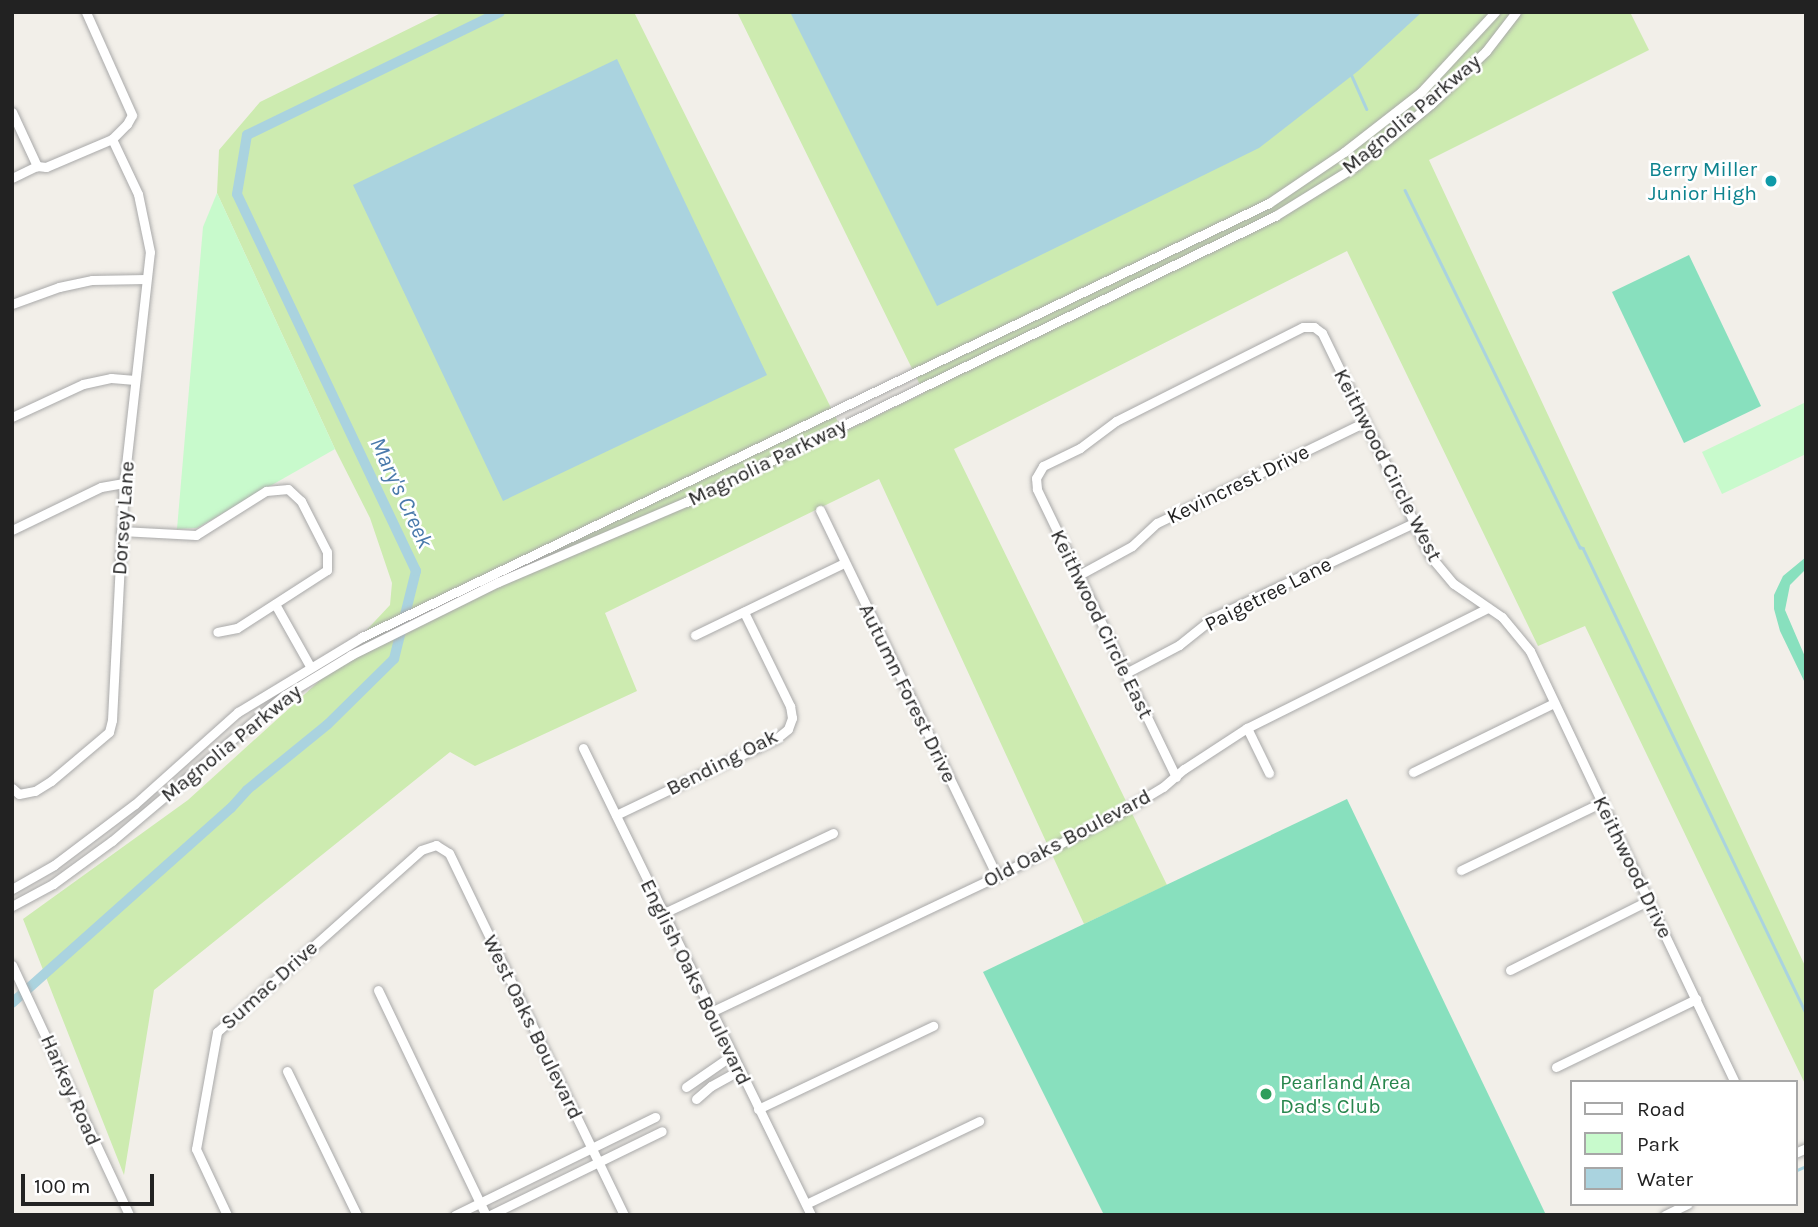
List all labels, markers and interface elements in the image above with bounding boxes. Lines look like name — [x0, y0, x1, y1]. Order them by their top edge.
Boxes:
street label: Magnolia Parkway — [1337, 49, 1485, 179]
place label: Berry Miller Junior High — [1648, 156, 1757, 206]
marker: Berry Miller Junior High — [1763, 173, 1779, 189]
street label: Keithwood Circle West — [1328, 364, 1448, 566]
street label: Magnolia Parkway — [684, 413, 850, 511]
water label: Mary's Creek — [363, 433, 439, 553]
street label: Kevincrest Drive — [1163, 439, 1313, 529]
street label: Dorsey Lane — [106, 460, 140, 576]
street label: Keithwood Circle East — [1045, 525, 1159, 723]
street label: Paigetree Lane — [1200, 551, 1336, 637]
street label: Autumn Forest Drive — [854, 599, 962, 787]
street label: Magnolia Parkway — [156, 679, 306, 807]
street label: Bending Oak — [662, 723, 782, 801]
street label: Old Oaks Boulevard — [979, 783, 1155, 893]
street label: Keithwood Drive — [1588, 792, 1678, 942]
street label: English Oaks Boulevard — [635, 875, 757, 1089]
street label: West Oaks Boulevard — [477, 931, 589, 1123]
street label: Sumac Drive — [215, 935, 323, 1035]
street label: Harkey Road — [35, 1031, 107, 1149]
place label: Pearland Area Dad's Club — [1280, 1069, 1411, 1119]
legend — [1570, 1080, 1797, 1206]
marker: Pearland Area Dad's Club — [1258, 1086, 1274, 1102]
text: Road — [1637, 1097, 1685, 1121]
text: Park — [1637, 1132, 1680, 1156]
scale bar — [24, 1160, 158, 1204]
text: Water — [1637, 1167, 1693, 1191]
text: 100 m — [34, 1174, 91, 1198]

